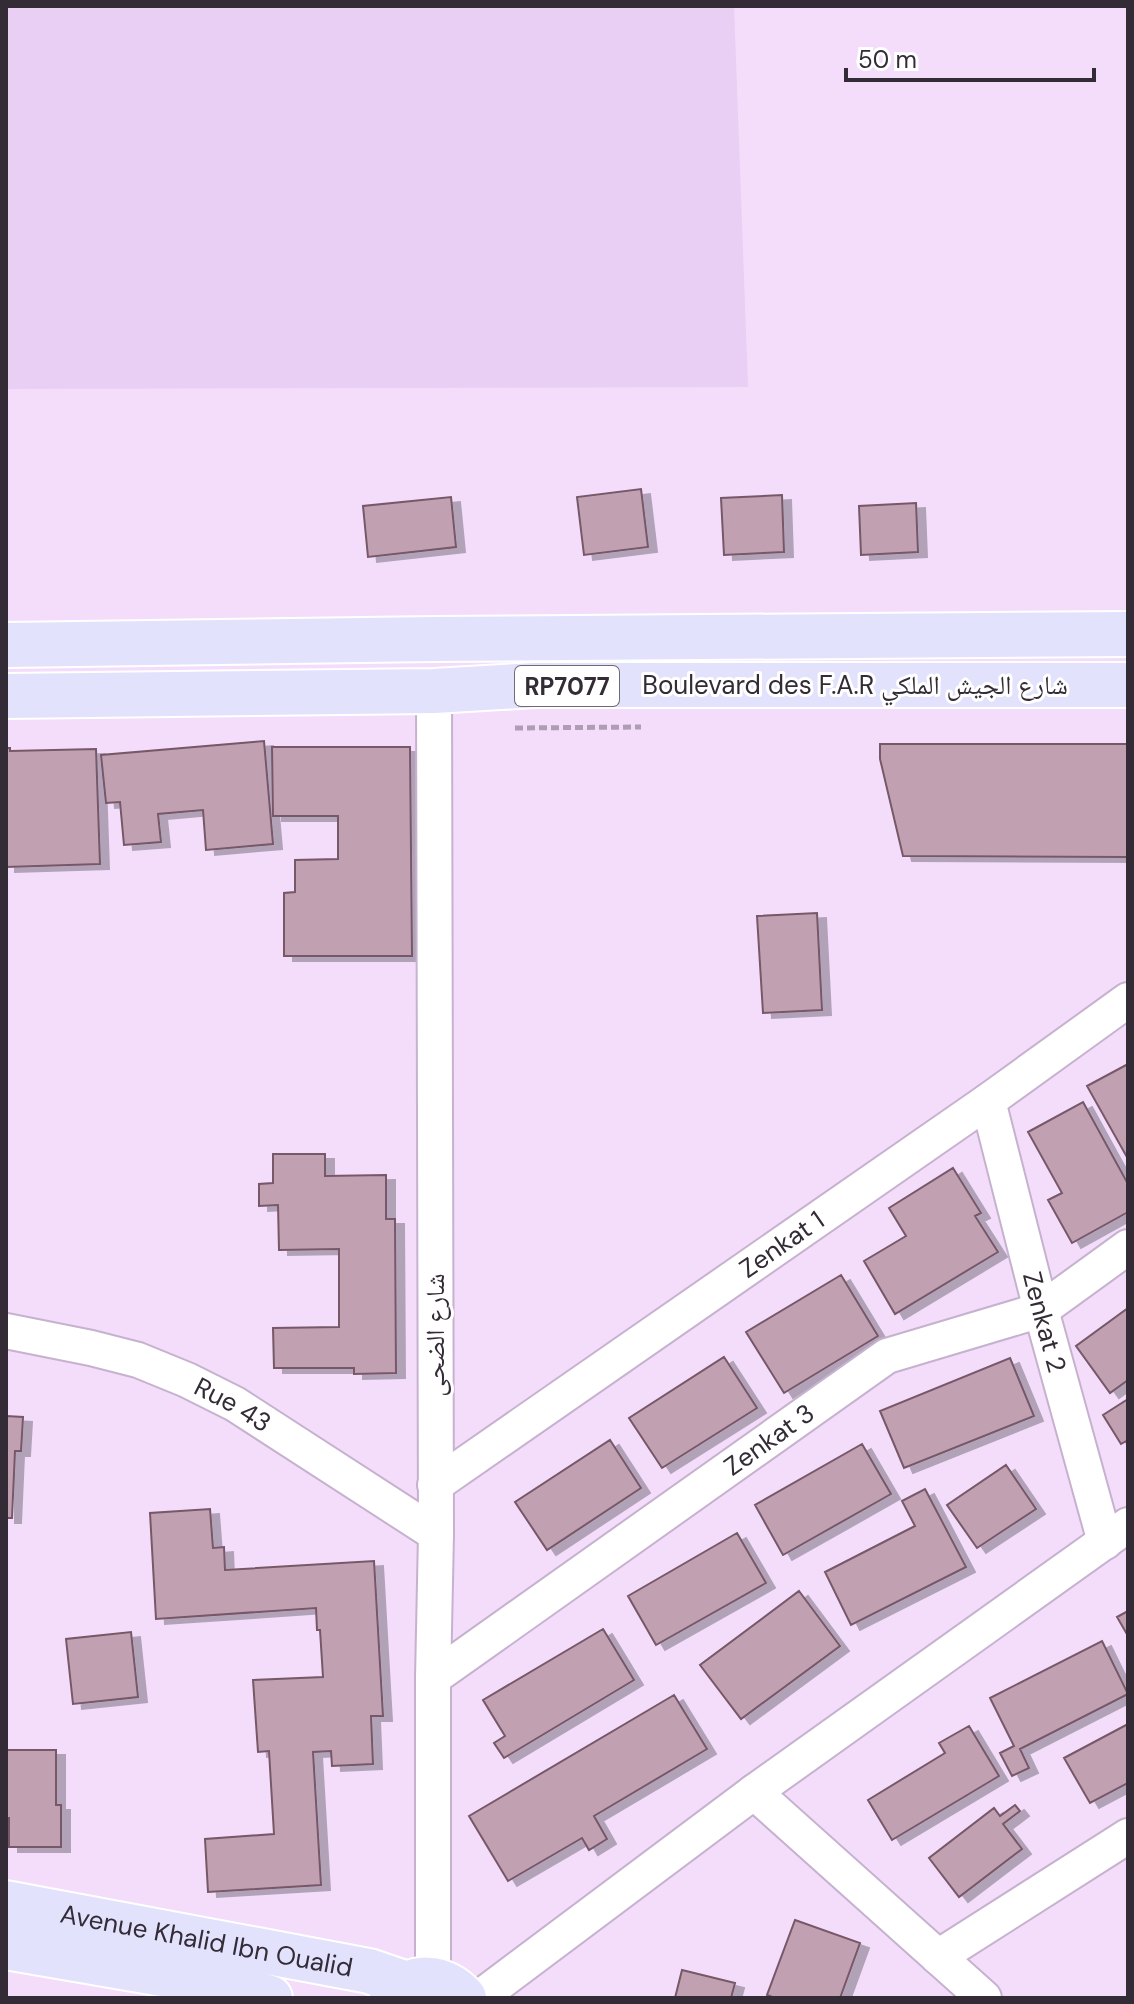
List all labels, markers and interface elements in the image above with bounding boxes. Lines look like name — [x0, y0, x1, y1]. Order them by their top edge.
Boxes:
scale bar — [846, 32, 1094, 82]
text: 50 m — [858, 44, 917, 75]
road number: RP7077 — [515, 666, 619, 706]
street label: Boulevard des F.A.R شارع الجيش الملكي — [642, 668, 1068, 706]
street label: Zenkat 1 — [733, 1203, 831, 1286]
street label: Zenkat 2 — [1015, 1268, 1074, 1376]
street label: شارع الضحى — [418, 1273, 452, 1397]
street label: Rue 43 — [189, 1369, 278, 1440]
street label: Zenkat 3 — [717, 1396, 821, 1483]
street label: Avenue Khalid Ibn Oualid — [58, 1897, 355, 1985]

